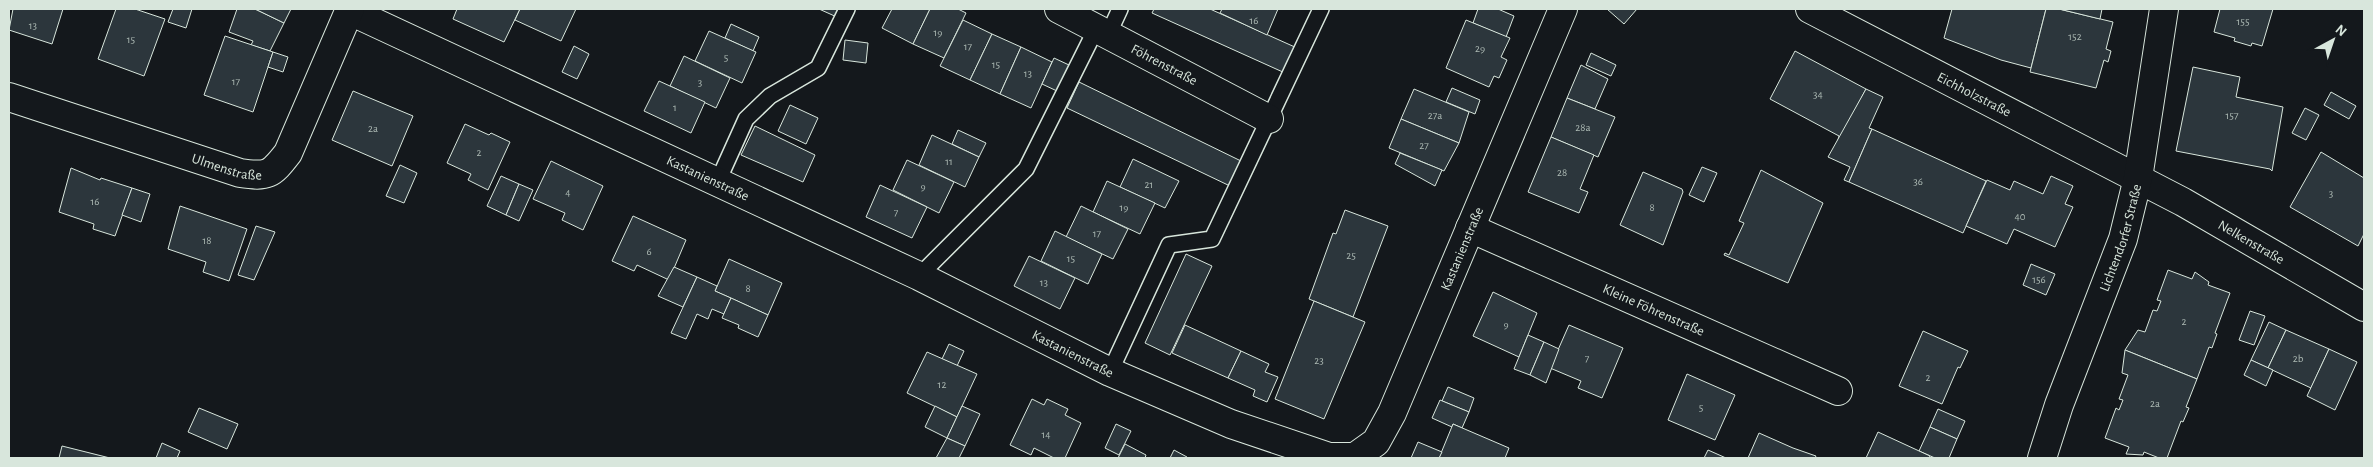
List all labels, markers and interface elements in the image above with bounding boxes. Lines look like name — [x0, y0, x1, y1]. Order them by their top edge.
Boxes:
house number: 16 — [1250, 15, 1258, 26]
north arrow — [2308, 15, 2358, 65]
house number: 155 — [2237, 16, 2250, 27]
house number: 13 — [29, 20, 38, 31]
text: N — [2332, 22, 2349, 39]
house number: 19 — [934, 27, 942, 38]
house number: 152 — [2068, 31, 2082, 42]
house number: 15 — [127, 34, 136, 45]
house number: 17 — [964, 41, 973, 52]
street label: Föhrenstraße — [1129, 42, 1199, 88]
house number: 29 — [1475, 43, 1485, 54]
house number: 5 — [724, 52, 729, 63]
house number: 15 — [992, 59, 1001, 70]
house number: 13 — [1024, 68, 1033, 79]
street label: Eichholzstraße — [1935, 70, 2013, 120]
house number: 17 — [232, 76, 241, 87]
house number: 3 — [698, 77, 703, 88]
house number: 34 — [1813, 89, 1823, 100]
house number: 1 — [673, 102, 677, 113]
house number: 27a — [1428, 110, 1442, 121]
house number: 157 — [2226, 110, 2239, 121]
house number: 28a — [1575, 122, 1591, 133]
house number: 2a — [368, 123, 378, 134]
house number: 27 — [1419, 140, 1429, 151]
house number: 2 — [476, 147, 482, 158]
street label: Ulmenstraße — [190, 152, 262, 183]
street label: Kastanienstraße — [664, 154, 751, 204]
house number: 11 — [945, 156, 953, 167]
house number: 28 — [1557, 167, 1567, 178]
house number: 36 — [1913, 176, 1923, 187]
house number: 21 — [1145, 179, 1153, 190]
house number: 9 — [920, 181, 926, 192]
street label: Lichtendorfer Straße — [2097, 183, 2144, 294]
house number: 4 — [565, 187, 571, 198]
house number: 3 — [2329, 188, 2334, 199]
house number: 16 — [91, 196, 99, 207]
house number: 19 — [1120, 202, 1128, 213]
house number: 8 — [1649, 202, 1655, 213]
street label: Kastanienstraße — [1439, 205, 1486, 293]
house number: 7 — [894, 207, 899, 218]
house number: 40 — [2014, 211, 2026, 222]
street label: Nelkenstraße — [2215, 218, 2286, 267]
house number: 17 — [1093, 228, 1102, 239]
house number: 18 — [203, 235, 212, 246]
house number: 6 — [646, 246, 652, 257]
house number: 25 — [1346, 250, 1356, 261]
house number: 15 — [1067, 253, 1076, 264]
house number: 156 — [2032, 274, 2046, 285]
house number: 13 — [1040, 277, 1049, 288]
street label: Kleine Föhrenstraße — [1600, 282, 1706, 339]
house number: 8 — [745, 283, 751, 294]
house number: 2 — [2181, 316, 2187, 327]
house number: 9 — [1503, 319, 1509, 330]
street label: Kastanienstraße — [1030, 328, 1115, 381]
house number: 7 — [1585, 353, 1590, 364]
house number: 2b — [2293, 353, 2304, 364]
house number: 23 — [1314, 355, 1324, 366]
house number: 2 — [1925, 372, 1931, 383]
house number: 12 — [938, 379, 946, 390]
house number: 2a — [2150, 398, 2160, 409]
house number: 5 — [1699, 402, 1704, 413]
house number: 14 — [1041, 429, 1051, 440]

